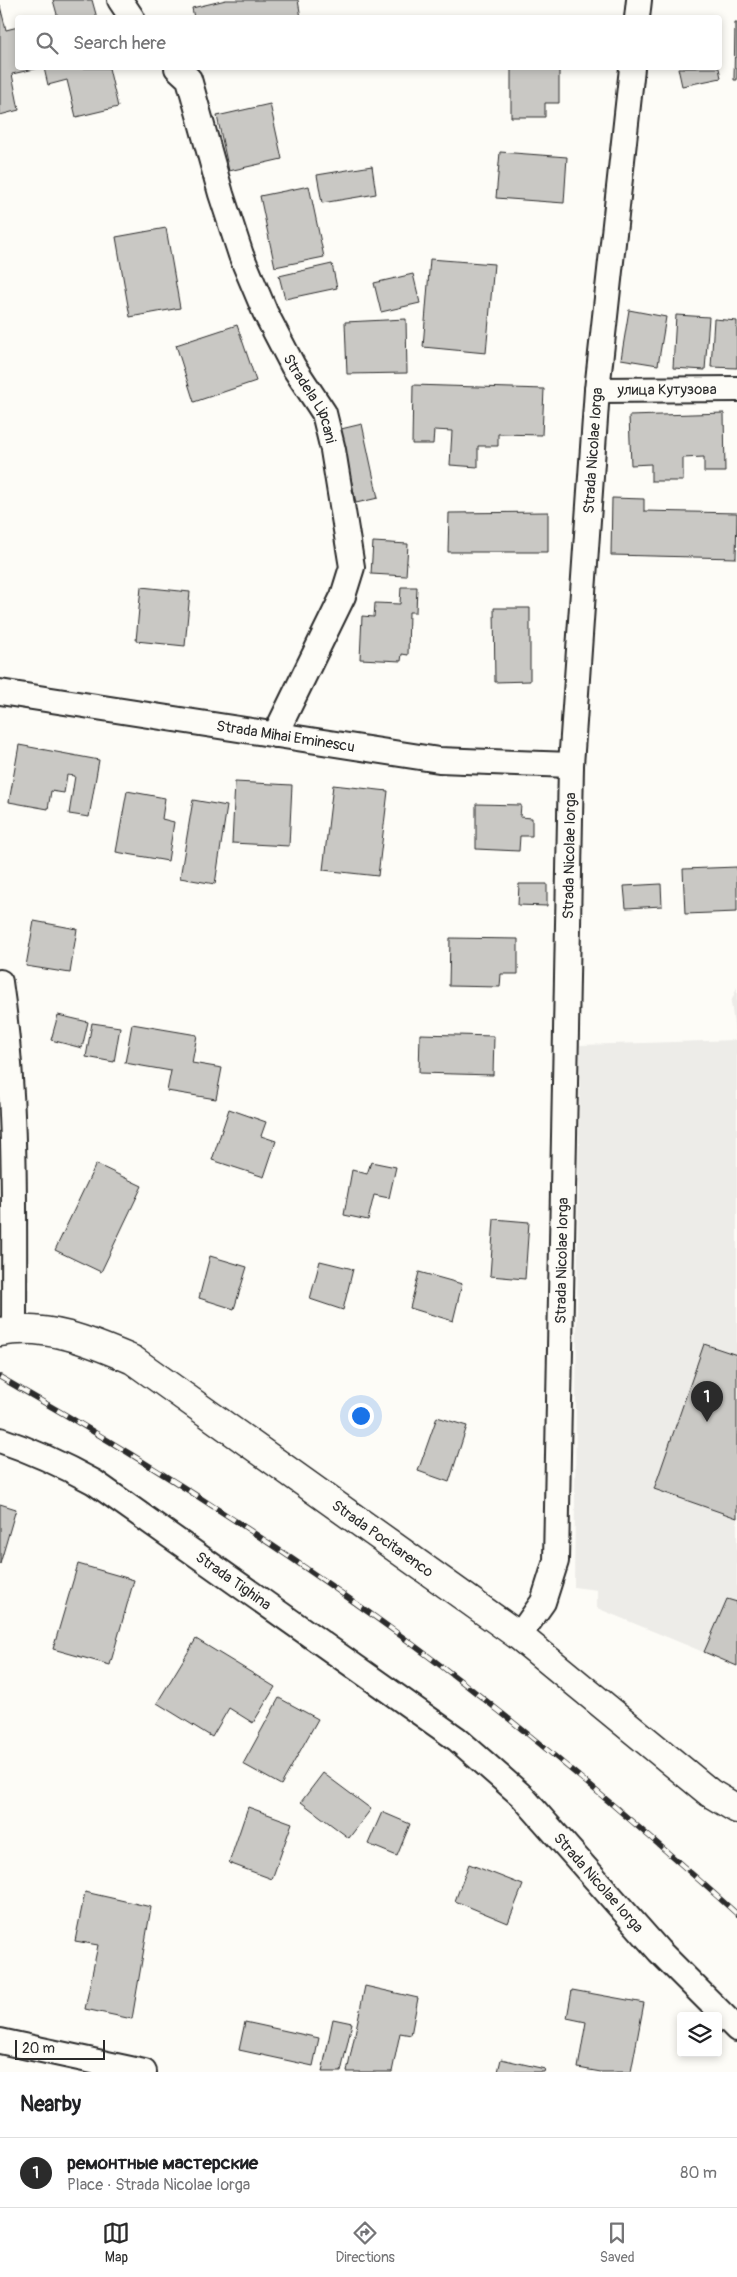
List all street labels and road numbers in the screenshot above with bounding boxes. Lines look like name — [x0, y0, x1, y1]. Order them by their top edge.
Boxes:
street label: Stradela Lipcani — [278, 351, 340, 446]
street label: улица Кутузова — [616, 380, 717, 400]
street label: Strada Nicolae Iorga — [579, 387, 607, 514]
street label: Strada Mihai Eminescu — [215, 717, 356, 757]
street label: Strada Nicolae Iorga — [559, 792, 580, 919]
street label: Strada Nicolae Iorga — [551, 1197, 573, 1324]
street label: Strada Pocitarenco — [328, 1496, 437, 1582]
street label: Strada Tighina — [192, 1548, 275, 1615]
street label: Strada Nicolae Iorga — [549, 1829, 647, 1937]

